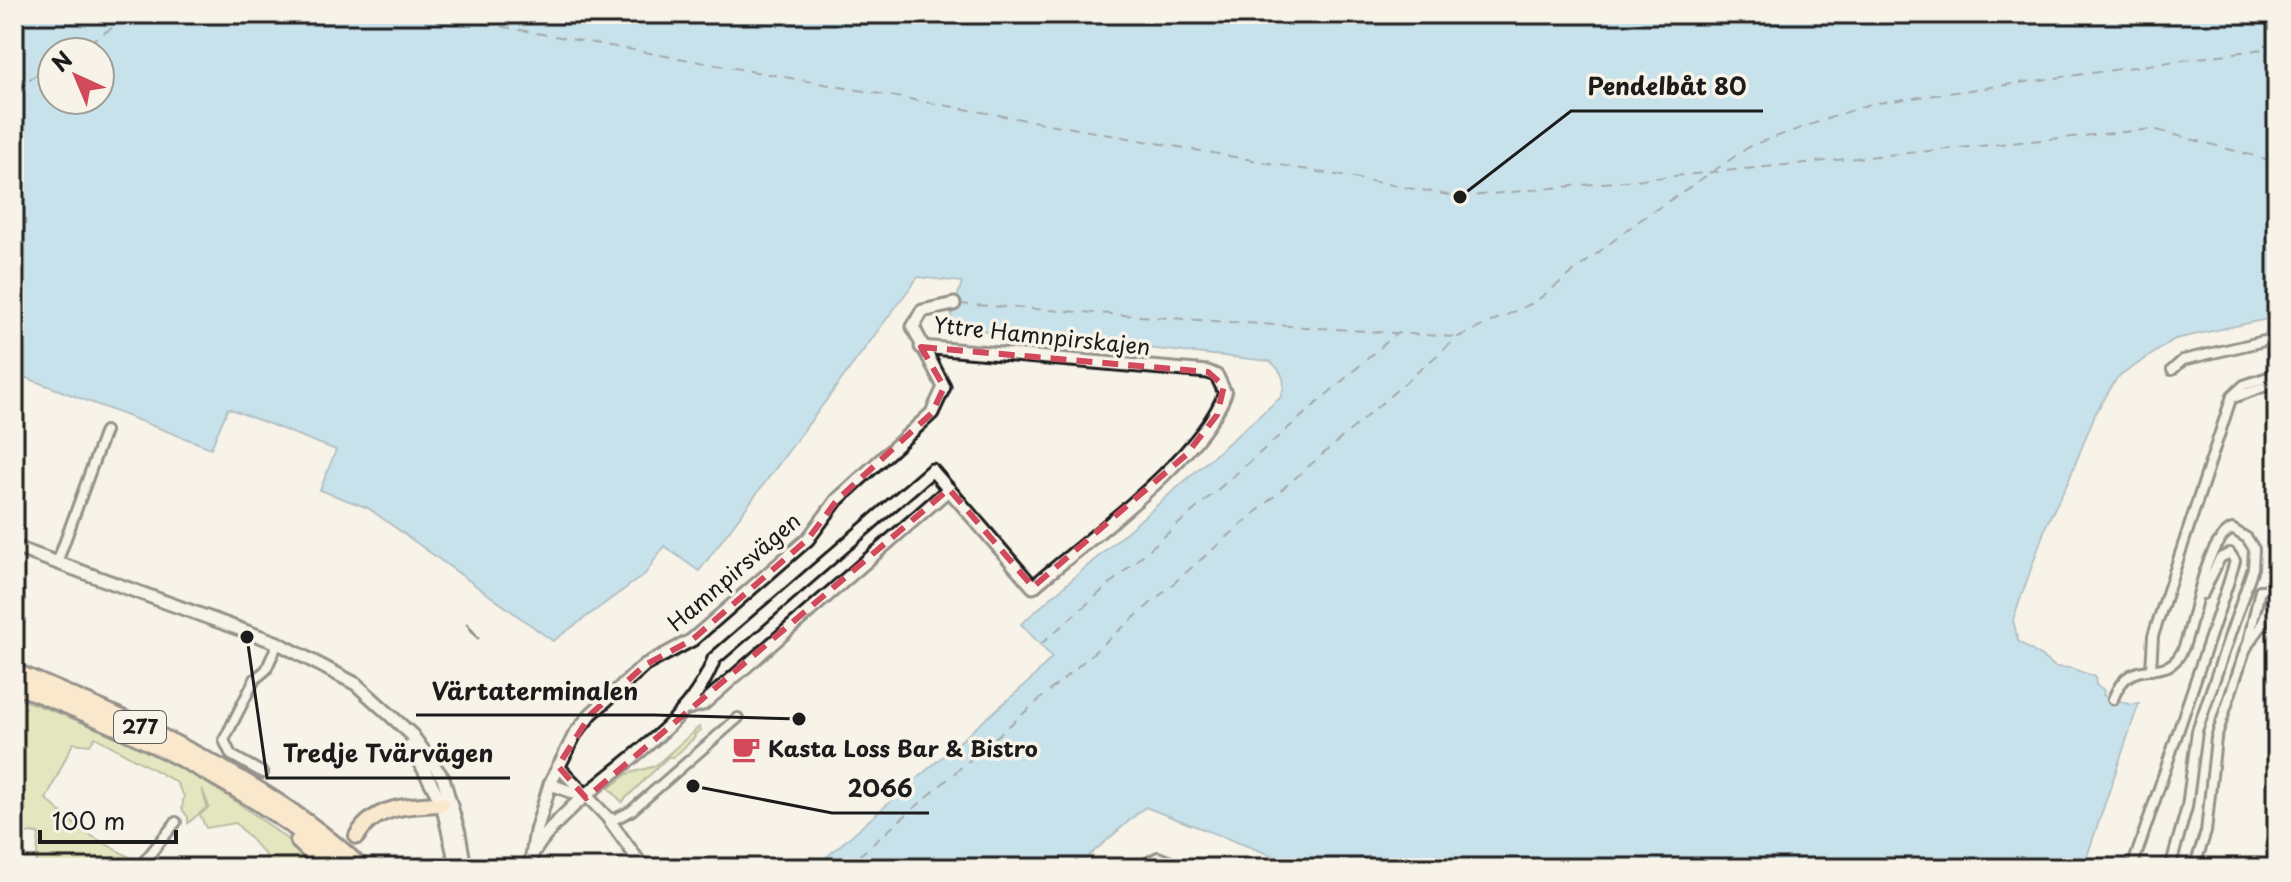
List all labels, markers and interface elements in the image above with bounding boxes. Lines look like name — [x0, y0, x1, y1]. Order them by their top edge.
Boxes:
north arrow — [36, 36, 116, 116]
text: N — [43, 43, 79, 78]
callout: Pendelbåt 80 — [1571, 63, 1763, 111]
text: Pendelbåt 80 — [1588, 67, 1746, 103]
street label: Yttre Hamnpirskajen — [932, 307, 1152, 362]
street label: Hamnpirsvägen — [659, 504, 807, 638]
callout: Värtaterminalen — [416, 667, 654, 715]
text: Värtaterminalen — [432, 672, 638, 708]
road number: 277 — [114, 711, 166, 743]
callout: Tredje Tvärvägen — [267, 730, 510, 778]
place label: Kasta Loss Bar & Bistro — [768, 731, 1038, 764]
text: Tredje Tvärvägen — [283, 734, 493, 770]
cafe icon: Kasta Loss Bar & Bistro — [731, 734, 761, 764]
callout: 2066 — [832, 765, 929, 813]
text: 2066 — [847, 769, 913, 805]
scale bar — [40, 794, 176, 844]
text: 100 m — [52, 802, 125, 838]

